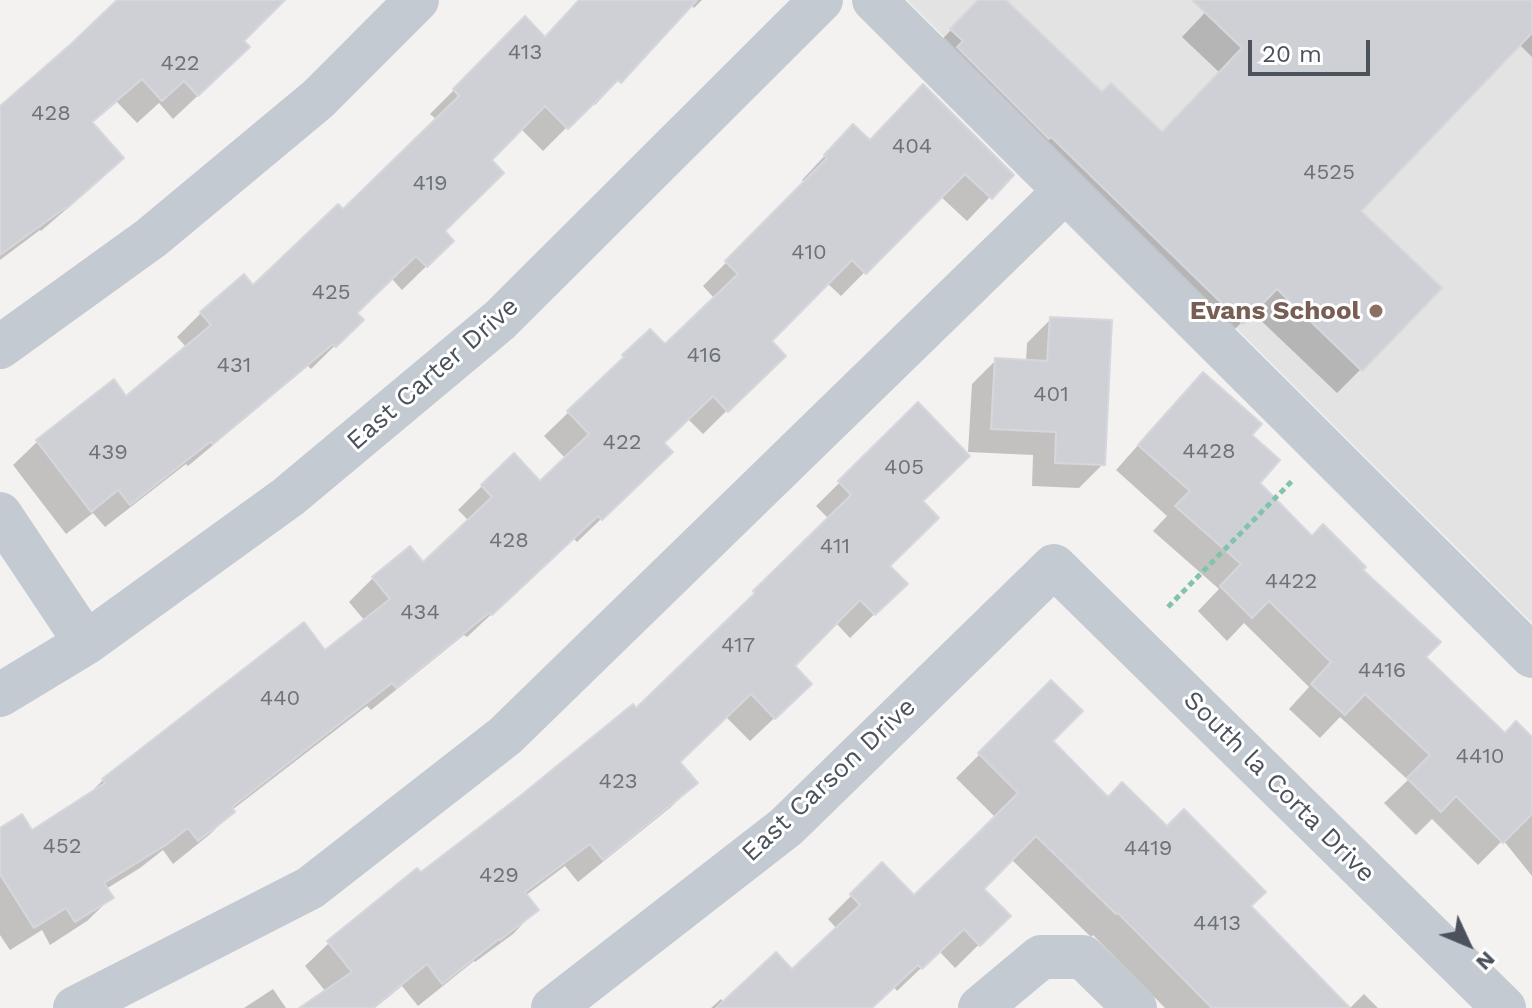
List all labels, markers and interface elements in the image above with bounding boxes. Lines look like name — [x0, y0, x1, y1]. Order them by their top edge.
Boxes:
scale bar — [1252, 24, 1374, 74]
house number: 413 — [508, 40, 542, 66]
text: 20 m — [1262, 40, 1322, 68]
house number: 422 — [160, 51, 200, 77]
house number: 428 — [31, 101, 71, 127]
house number: 404 — [892, 134, 932, 160]
house number: 4525 — [1303, 160, 1355, 186]
house number: 419 — [412, 171, 448, 197]
house number: 410 — [791, 240, 827, 266]
house number: 425 — [311, 280, 351, 306]
street label: East Carter Drive — [341, 291, 525, 457]
place label: Evans School — [1190, 295, 1360, 327]
marker: Evans School — [1367, 302, 1385, 320]
house number: 416 — [686, 343, 722, 369]
house number: 431 — [217, 353, 251, 379]
house number: 401 — [1033, 382, 1069, 408]
house number: 422 — [602, 430, 642, 456]
house number: 4428 — [1182, 439, 1236, 465]
house number: 439 — [88, 440, 128, 466]
house number: 405 — [884, 455, 924, 481]
house number: 428 — [489, 528, 529, 554]
house number: 411 — [820, 534, 850, 560]
house number: 4422 — [1265, 569, 1317, 595]
house number: 434 — [400, 600, 440, 626]
house number: 417 — [721, 633, 755, 659]
house number: 4416 — [1358, 658, 1406, 684]
street label: South la Corta Drive — [1177, 685, 1381, 889]
house number: 440 — [260, 686, 300, 712]
street label: East Carson Drive — [736, 691, 922, 869]
house number: 4410 — [1456, 744, 1504, 770]
house number: 423 — [598, 769, 638, 795]
house number: 452 — [42, 834, 82, 860]
house number: 4419 — [1124, 836, 1172, 862]
house number: 429 — [479, 863, 519, 889]
north arrow — [1428, 904, 1508, 984]
house number: 4413 — [1193, 911, 1241, 937]
text: N — [1471, 946, 1500, 976]

